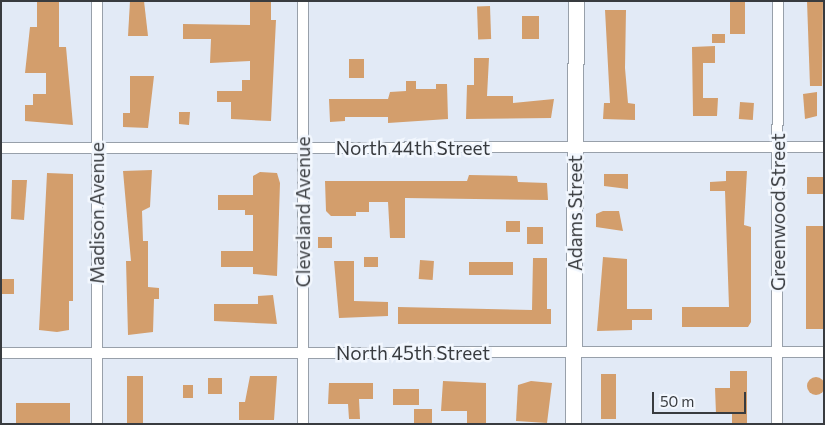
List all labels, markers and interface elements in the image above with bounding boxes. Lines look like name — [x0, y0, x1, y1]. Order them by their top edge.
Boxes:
street label: Greenwood Street — [767, 133, 789, 291]
street label: Cleveland Avenue — [292, 137, 314, 287]
street label: North 44th Street — [336, 137, 490, 159]
street label: Madison Avenue — [86, 142, 108, 284]
street label: Adams Street — [564, 155, 586, 271]
street label: North 45th Street — [336, 342, 490, 364]
scale bar — [655, 382, 749, 414]
text: 50 m — [660, 392, 694, 410]

